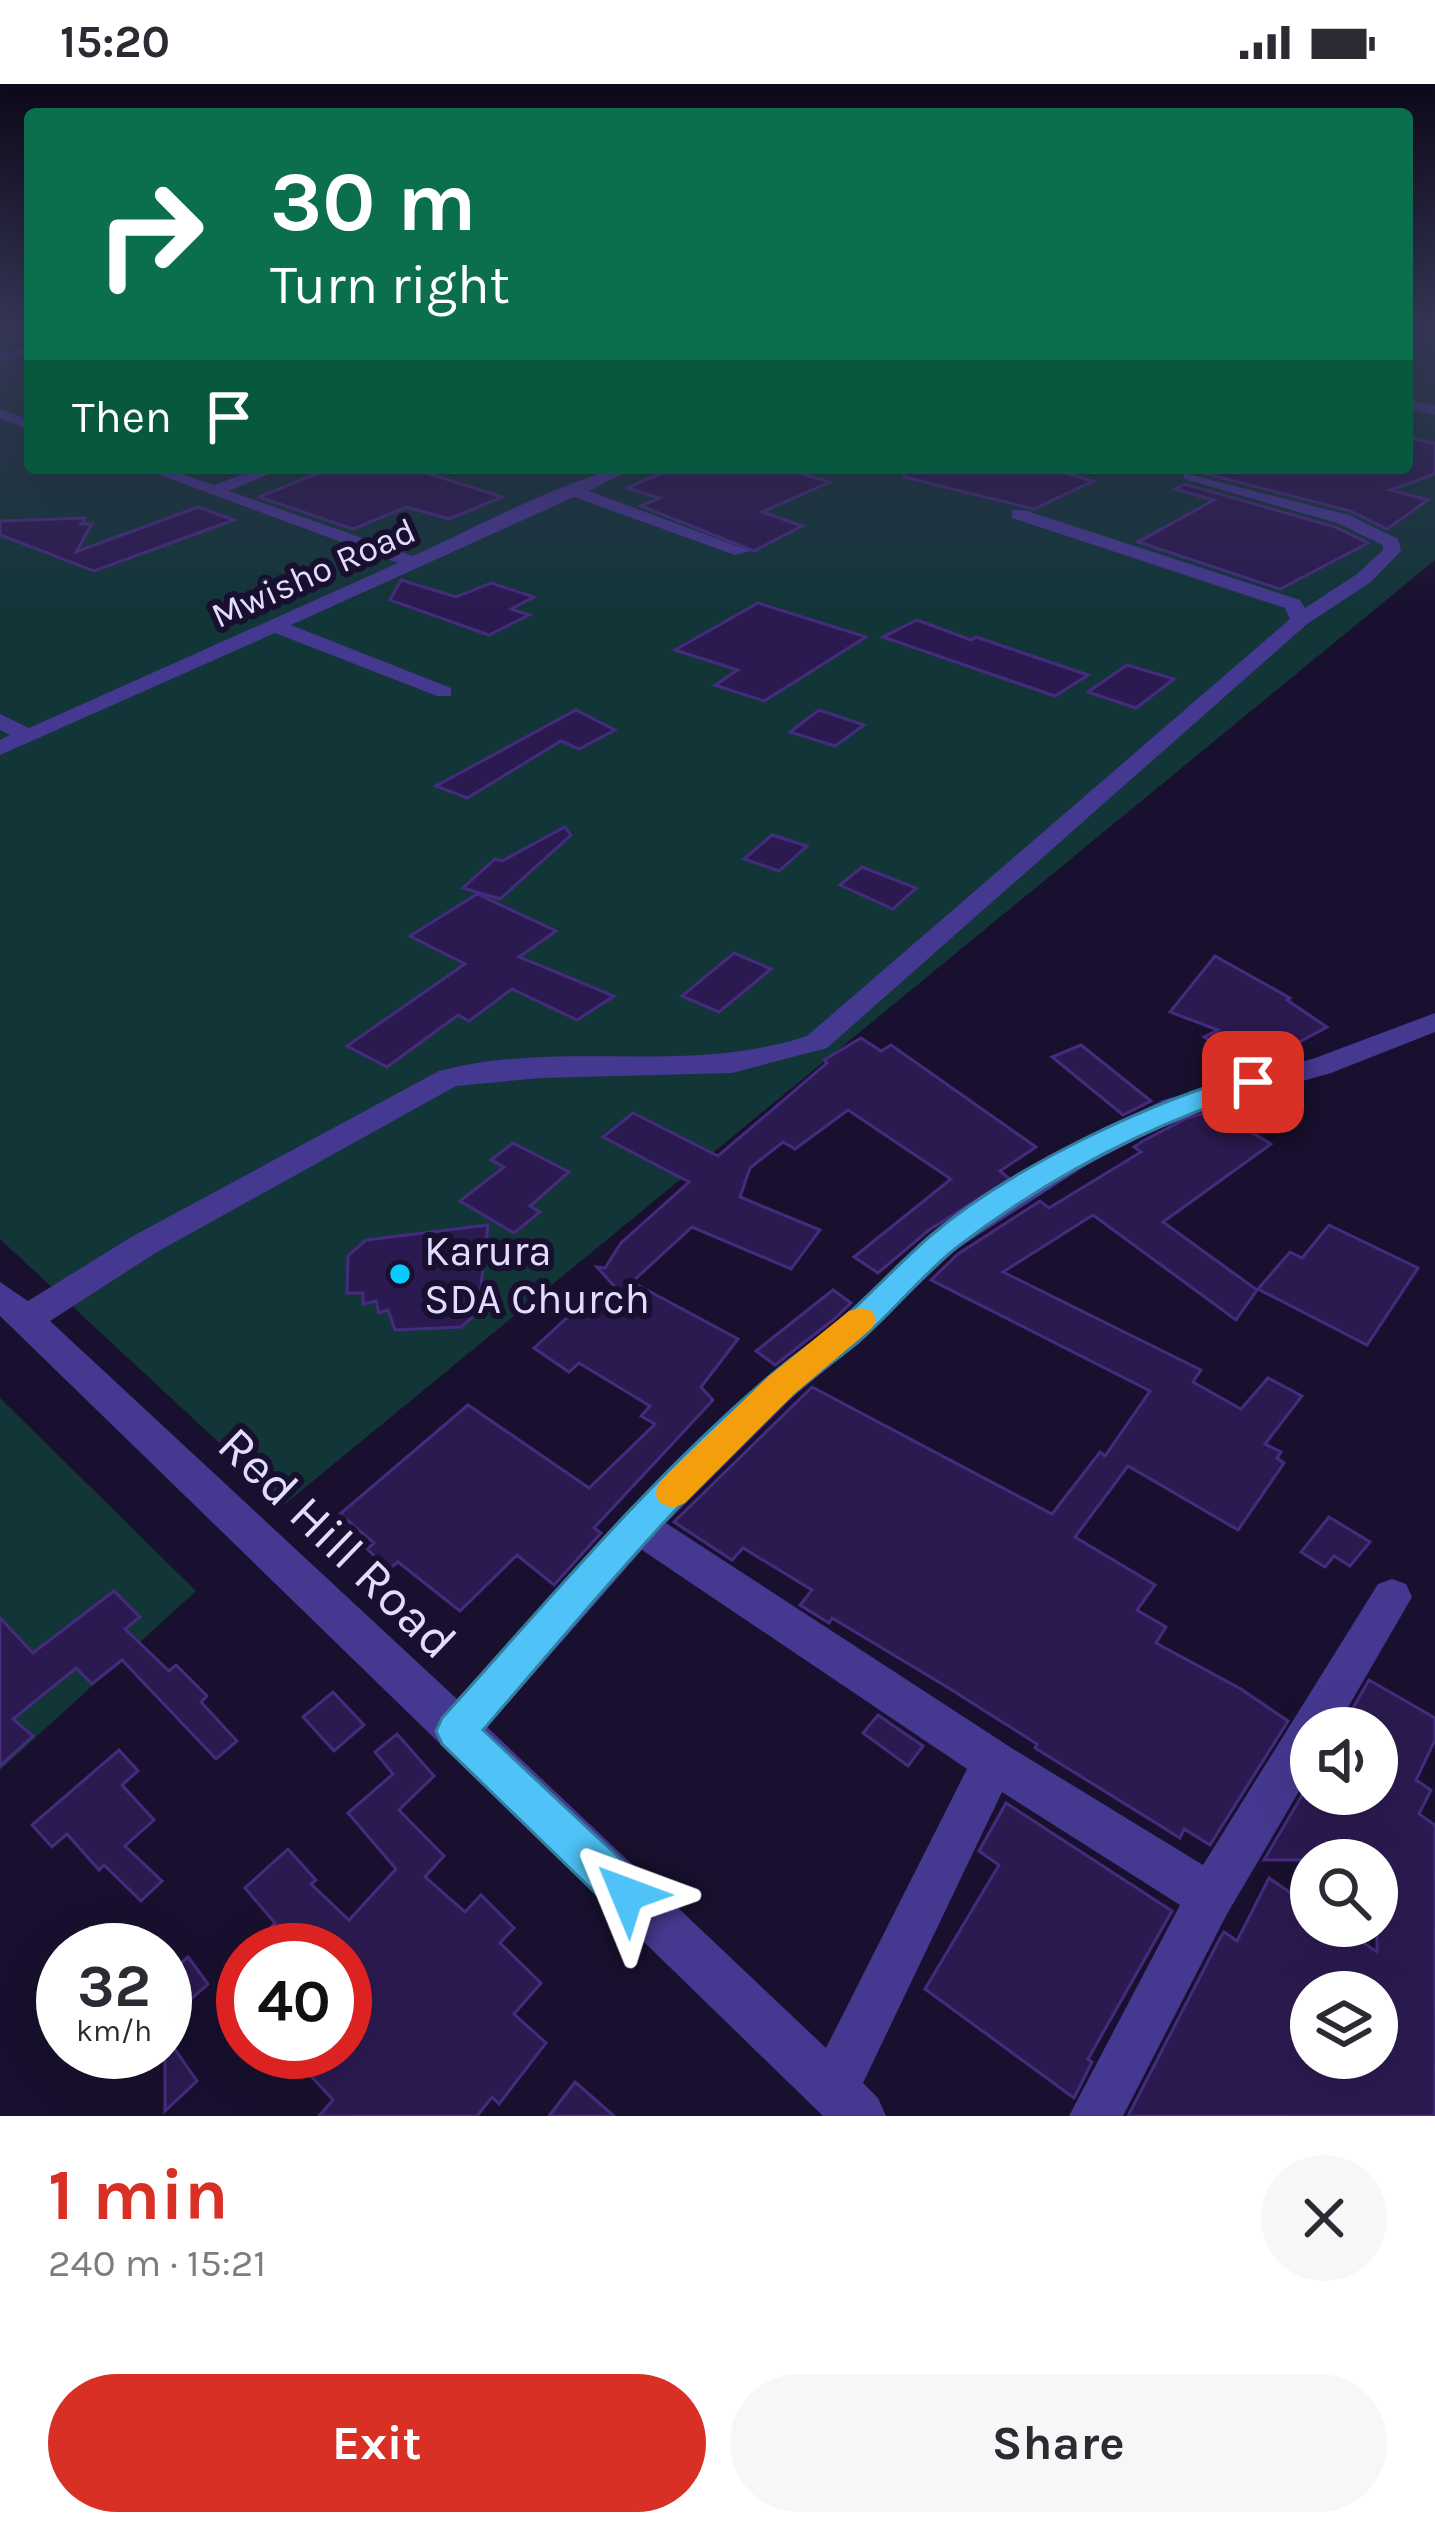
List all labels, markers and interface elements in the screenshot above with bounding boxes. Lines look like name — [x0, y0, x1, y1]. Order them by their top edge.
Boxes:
text: 15:20 — [60, 16, 170, 68]
text: 30 m — [270, 153, 476, 251]
icon: right — [72, 156, 228, 312]
text: Turn right — [270, 253, 510, 317]
icon: arrive — [196, 384, 262, 450]
text: Then — [72, 391, 172, 443]
street label: Mwisho Road — [205, 509, 422, 637]
pin — [1202, 1031, 1304, 1133]
icon: arrive — [1220, 1049, 1286, 1115]
place label: Karura SDA Church — [424, 1226, 650, 1324]
marker: Karura SDA Church — [387, 1261, 413, 1287]
street label: Red Hill Road — [206, 1414, 469, 1671]
map controls — [1290, 1707, 1398, 2079]
button: sound — [1290, 1707, 1398, 1815]
position arrow — [564, 1831, 690, 1957]
button: search — [1290, 1839, 1398, 1947]
speed limit sign: 40 — [216, 1923, 372, 2079]
text: 32 — [77, 1951, 151, 2021]
button: layers — [1290, 1971, 1398, 2079]
text: km/h — [76, 2013, 152, 2049]
text: 1 min — [48, 2153, 229, 2237]
button: close — [1261, 2155, 1387, 2281]
text: 240 m · 15:21 — [48, 2240, 266, 2286]
button: Exit — [48, 2374, 706, 2512]
button: Share — [730, 2374, 1387, 2512]

